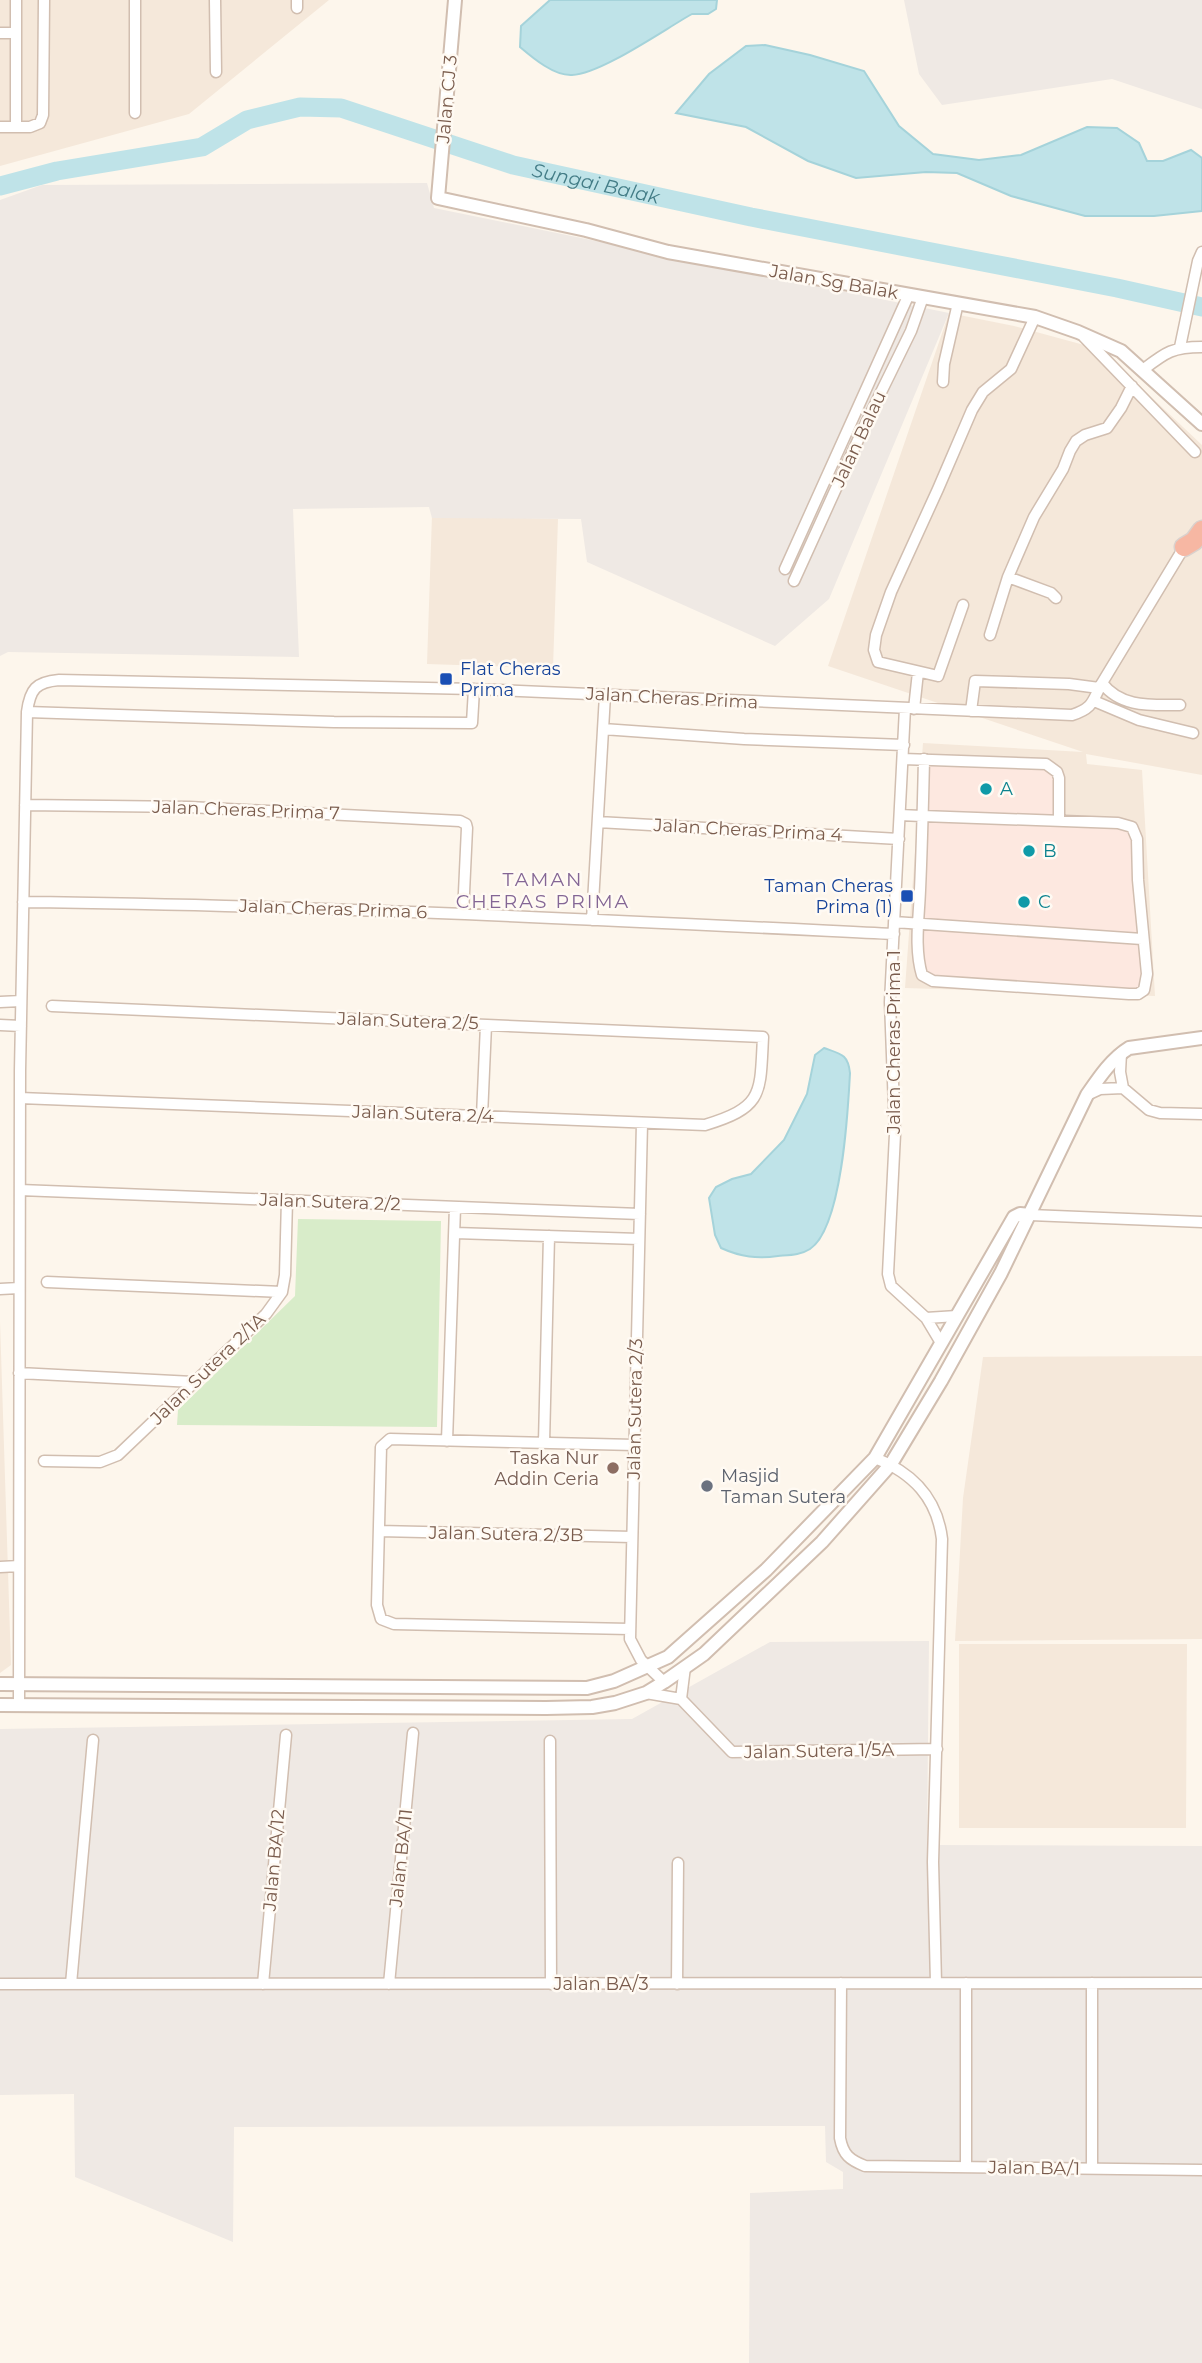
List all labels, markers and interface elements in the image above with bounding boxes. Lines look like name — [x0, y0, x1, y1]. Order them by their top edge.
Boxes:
street label: Jalan CJ 3 — [432, 54, 462, 145]
water label: Sungai Balak — [530, 158, 662, 208]
street label: Jalan Sg Balak — [767, 260, 900, 304]
street label: Jalan Balau — [827, 387, 891, 492]
place label: Flat Cheras Prima — [460, 658, 561, 701]
marker: Flat Cheras Prima — [438, 671, 454, 687]
street label: Jalan Cheras Prima — [584, 682, 759, 714]
place label: A — [1000, 778, 1013, 800]
marker: A — [978, 781, 994, 797]
street label: Jalan Cheras Prima 7 — [151, 796, 340, 824]
street label: Jalan Cheras Prima 4 — [652, 814, 843, 846]
place label: B — [1043, 840, 1057, 862]
marker: B — [1021, 843, 1037, 859]
district label: TAMAN CHERAS PRIMA — [456, 868, 630, 913]
place label: Taman Cheras Prima (1) — [764, 875, 893, 918]
marker: Taman Cheras Prima (1) — [899, 888, 915, 904]
place label: C — [1038, 891, 1051, 913]
marker: C — [1016, 894, 1032, 910]
street label: Jalan Cheras Prima 6 — [238, 895, 427, 923]
street label: Jalan Cheras Prima 1 — [883, 950, 905, 1135]
street label: Jalan Sutera 2/5 — [336, 1008, 479, 1034]
street label: Jalan Sutera 2/4 — [351, 1100, 494, 1127]
street label: Jalan Sutera 2/2 — [258, 1189, 401, 1215]
street label: Jalan Sutera 2/1A — [145, 1309, 270, 1430]
street label: Jalan Sutera 2/3 — [623, 1338, 647, 1481]
place label: Taska Nur Addin Ceria — [494, 1447, 599, 1490]
marker: Taska Nur Addin Ceria — [605, 1460, 621, 1476]
place label: Masjid Taman Sutera — [721, 1465, 846, 1508]
marker: Masjid Taman Sutera — [699, 1478, 715, 1494]
street label: Jalan Sutera 2/3B — [427, 1522, 584, 1546]
street label: Jalan Sutera 1/5A — [743, 1739, 894, 1763]
street label: Jalan BA/12 — [259, 1808, 289, 1913]
street label: Jalan BA/11 — [385, 1808, 417, 1909]
street label: Jalan BA/3 — [552, 1973, 649, 1995]
street label: Jalan BA/1 — [987, 2156, 1080, 2180]

